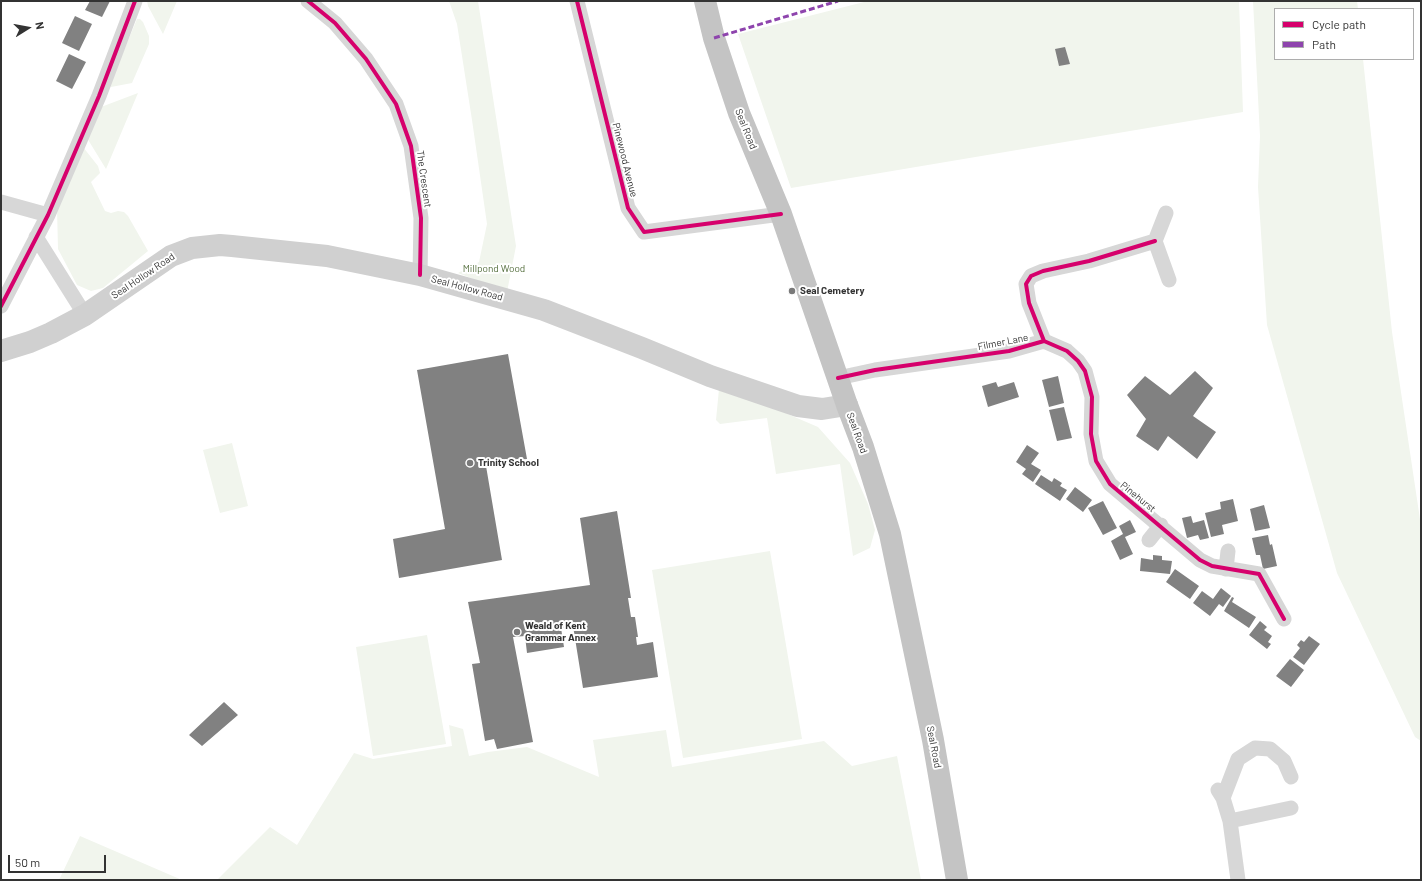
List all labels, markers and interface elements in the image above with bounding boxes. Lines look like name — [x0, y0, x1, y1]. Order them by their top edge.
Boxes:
north arrow — [8, 8, 48, 48]
legend — [1274, 8, 1414, 60]
text: Cycle path — [1312, 17, 1366, 31]
text: N — [33, 21, 47, 30]
text: Path — [1312, 37, 1336, 51]
street label: Seal Road — [732, 107, 760, 151]
street label: Pinewood Avenue — [610, 122, 640, 198]
street label: The Crescent — [414, 150, 434, 208]
street label: Seal Hollow Road — [109, 250, 177, 302]
park label: Millpond Wood — [463, 263, 525, 275]
street label: Seal Hollow Road — [430, 273, 504, 303]
place label: Seal Cemetery — [800, 285, 864, 297]
marker: Seal Cemetery — [787, 286, 797, 296]
street label: Filmer Lane — [977, 331, 1029, 353]
street label: Seal Road — [844, 411, 870, 455]
place label: Trinity School — [478, 457, 539, 469]
marker: Trinity School — [465, 458, 475, 468]
street label: Pinehurst — [1118, 479, 1158, 515]
place label: Weald of Kent Grammar Annex — [525, 620, 596, 644]
marker: Weald of Kent Grammar Annex — [512, 627, 522, 637]
street label: Seal Road — [924, 725, 944, 769]
scale bar — [10, 847, 108, 873]
text: 50 m — [15, 855, 40, 869]

